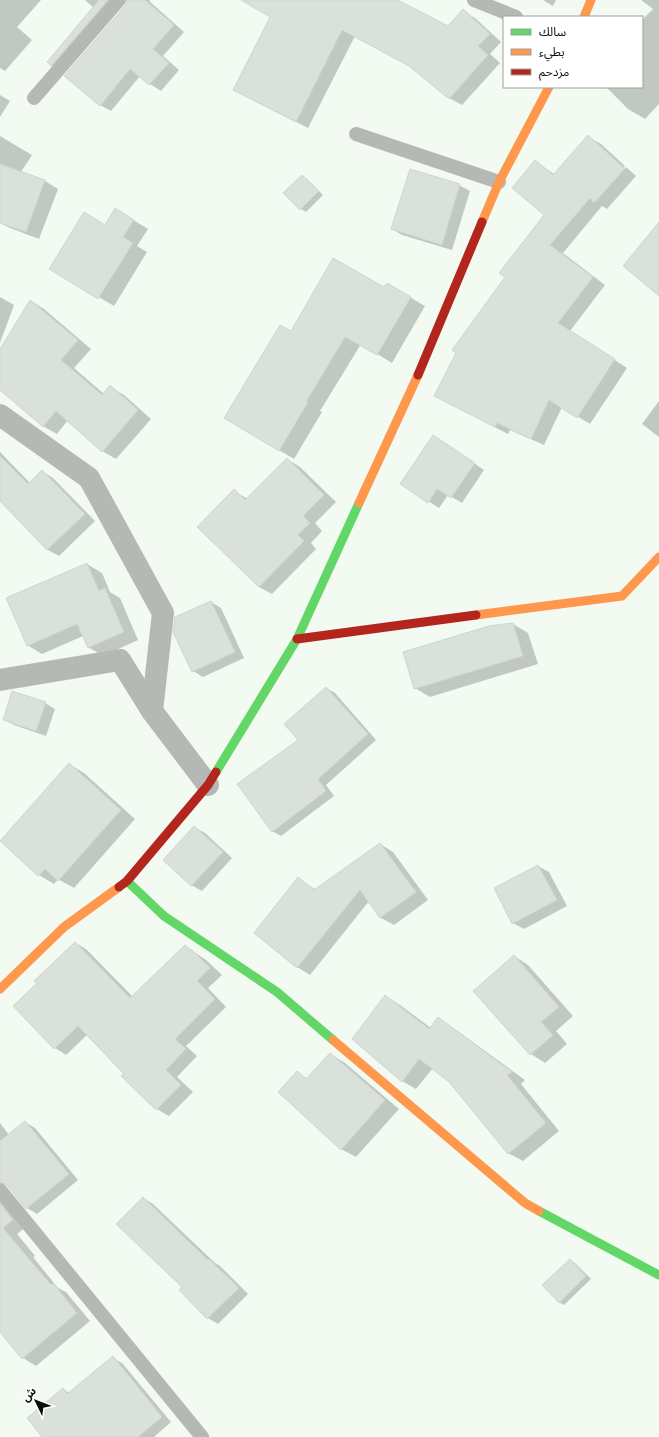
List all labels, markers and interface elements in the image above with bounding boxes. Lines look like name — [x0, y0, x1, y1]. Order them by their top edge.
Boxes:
legend — [503, 16, 643, 88]
text: سالك — [539, 25, 566, 39]
text: بطيء — [539, 45, 565, 62]
text: مزدحم — [539, 65, 569, 81]
north arrow — [16, 1381, 56, 1421]
text: ش — [19, 1385, 39, 1404]

